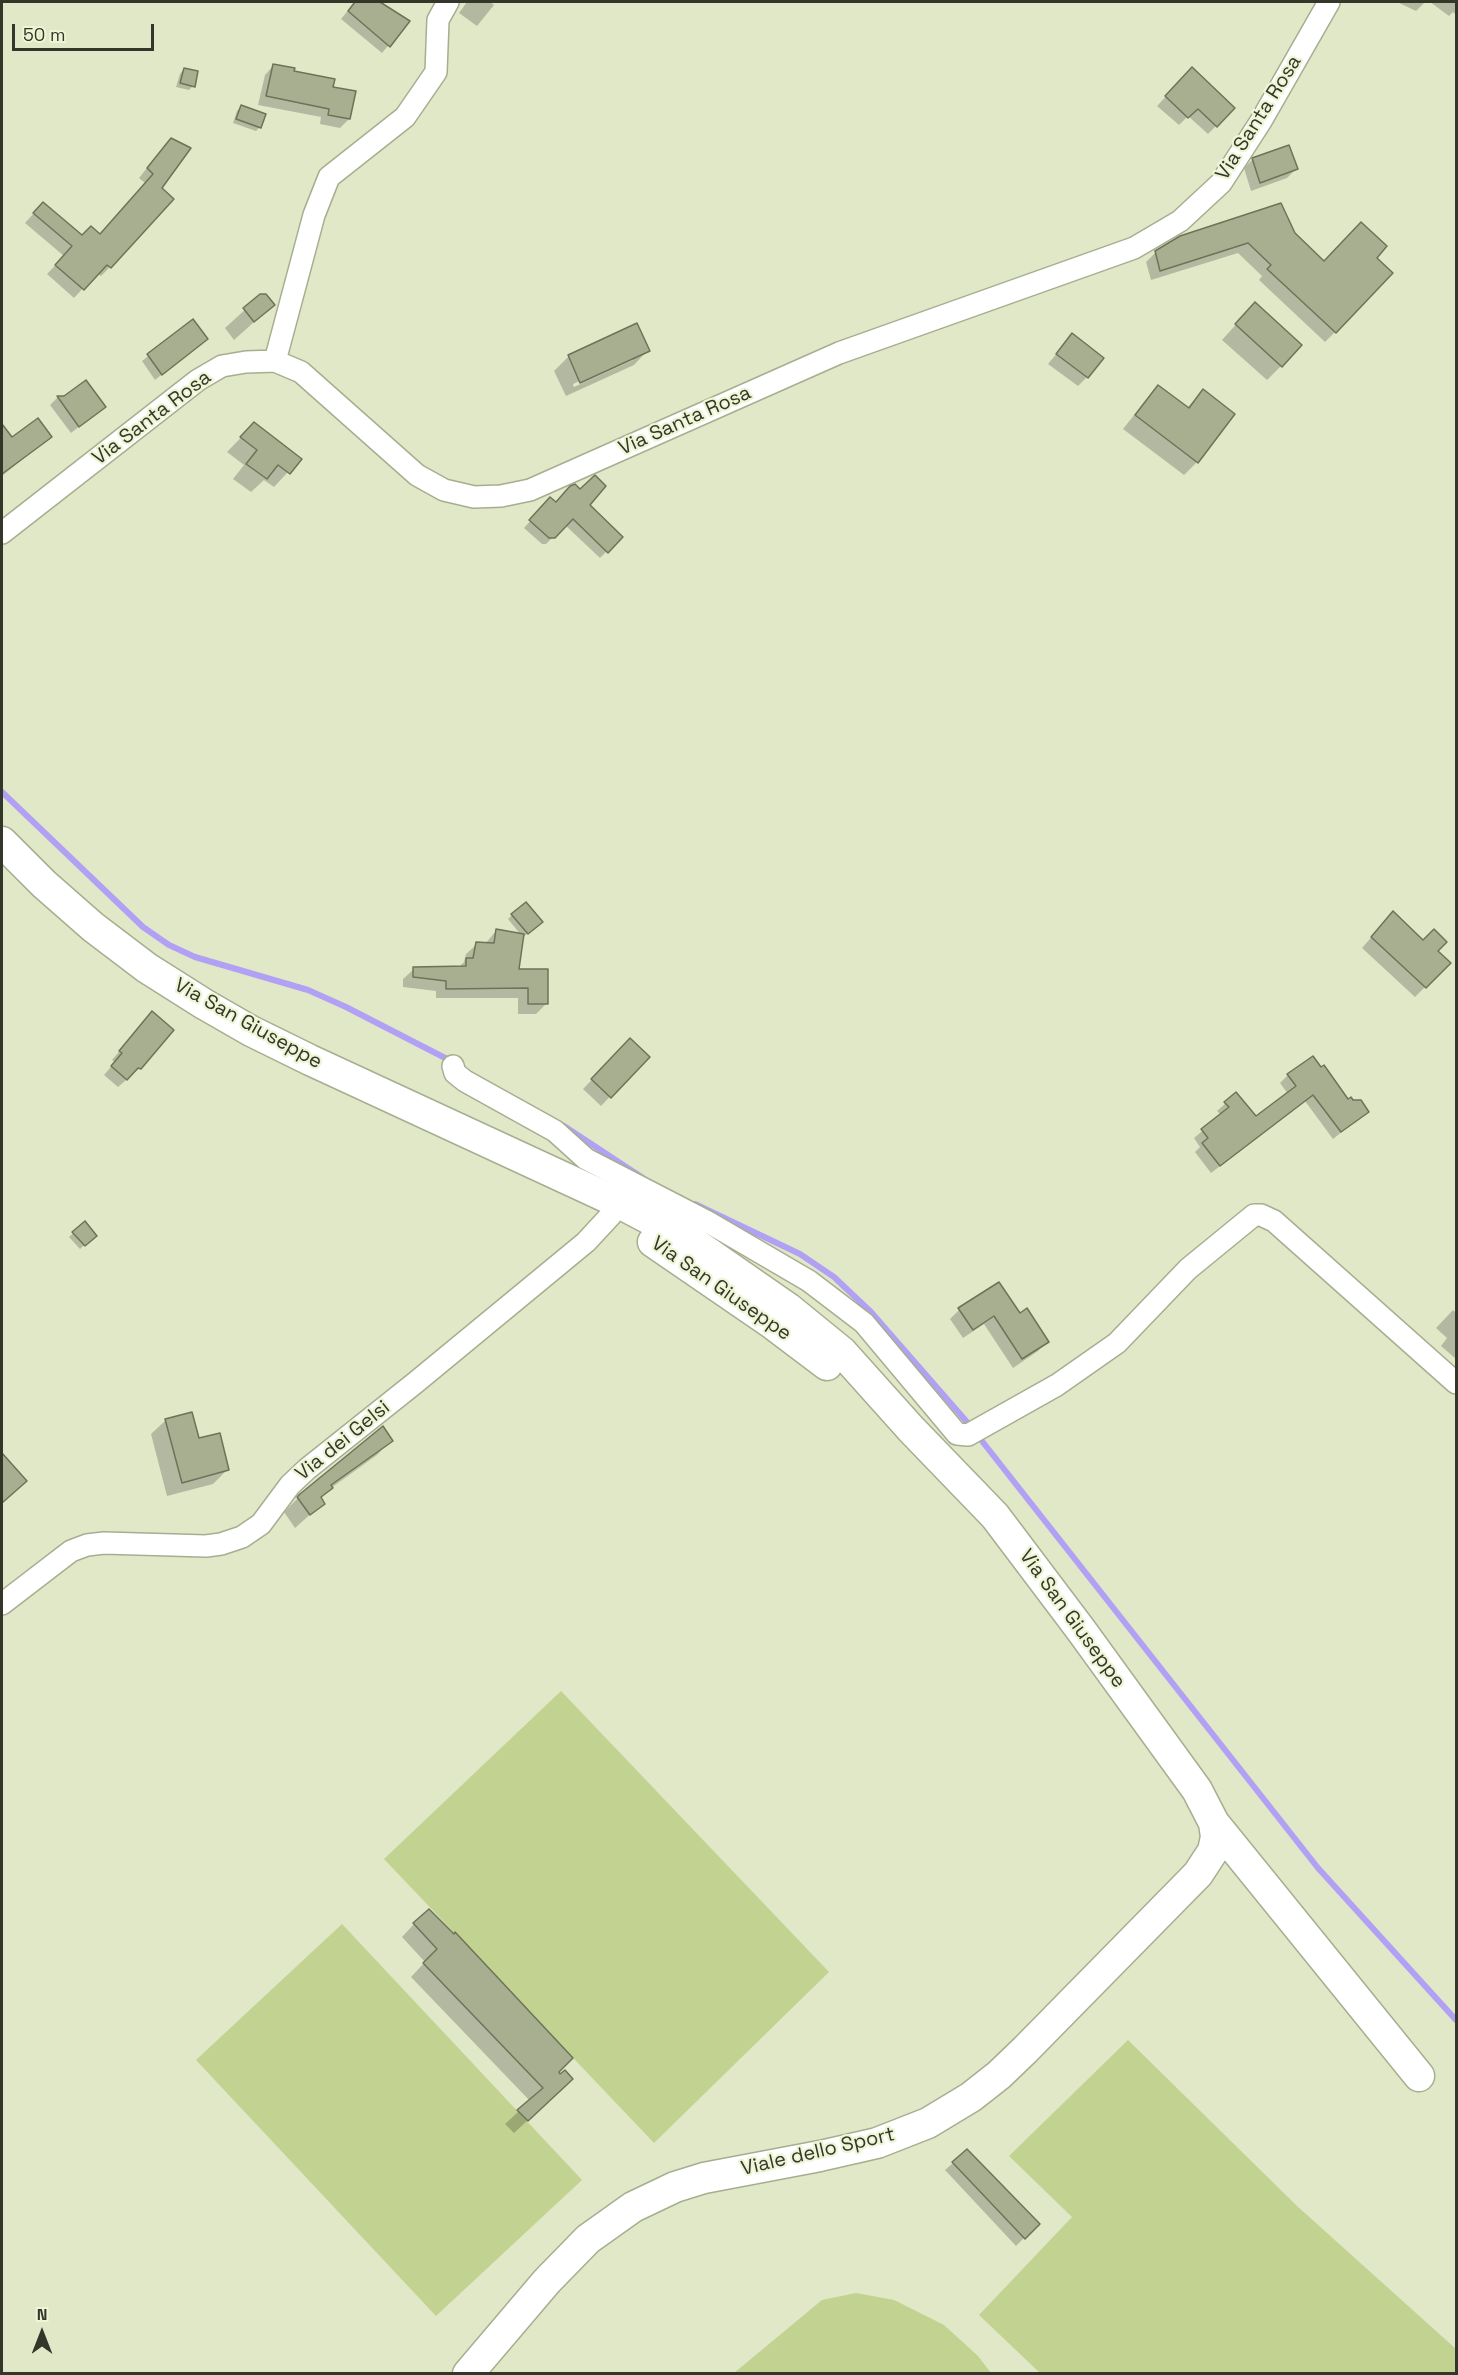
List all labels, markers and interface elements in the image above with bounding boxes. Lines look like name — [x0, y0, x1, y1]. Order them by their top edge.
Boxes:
scale bar — [15, 12, 158, 50]
text: 50 m — [23, 23, 65, 46]
street label: Via Santa Rosa — [1211, 51, 1307, 185]
street label: Via Santa Rosa — [88, 366, 216, 470]
street label: Via Santa Rosa — [615, 381, 755, 461]
street label: Via San Giuseppe — [170, 973, 326, 1075]
street label: Via San Giuseppe — [646, 1232, 796, 1346]
street label: Via dei Gelsi — [291, 1396, 395, 1486]
street label: Via San Giuseppe — [1014, 1545, 1130, 1693]
street label: Viale dello Sport — [739, 2123, 897, 2181]
north arrow — [12, 2303, 72, 2363]
text: N — [37, 2304, 47, 2325]

